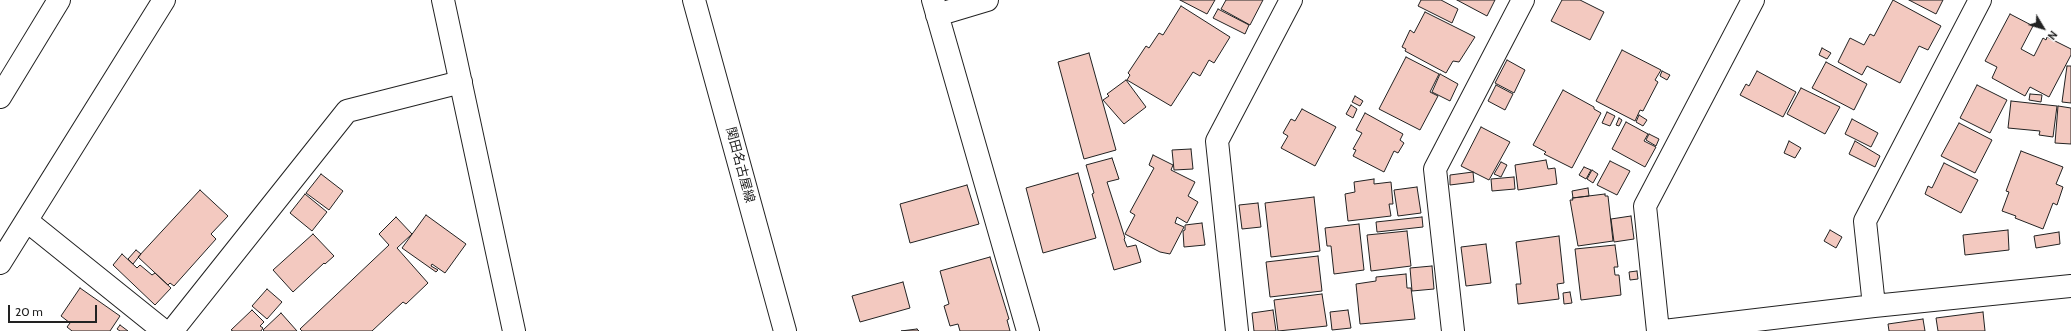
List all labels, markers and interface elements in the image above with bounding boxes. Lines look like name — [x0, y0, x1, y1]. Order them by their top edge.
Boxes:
north arrow — [2023, 8, 2063, 48]
text: N — [2045, 28, 2060, 43]
street label: 関田名古屋線 — [722, 125, 758, 205]
scale bar — [10, 297, 99, 323]
text: 20 m — [15, 304, 43, 319]

